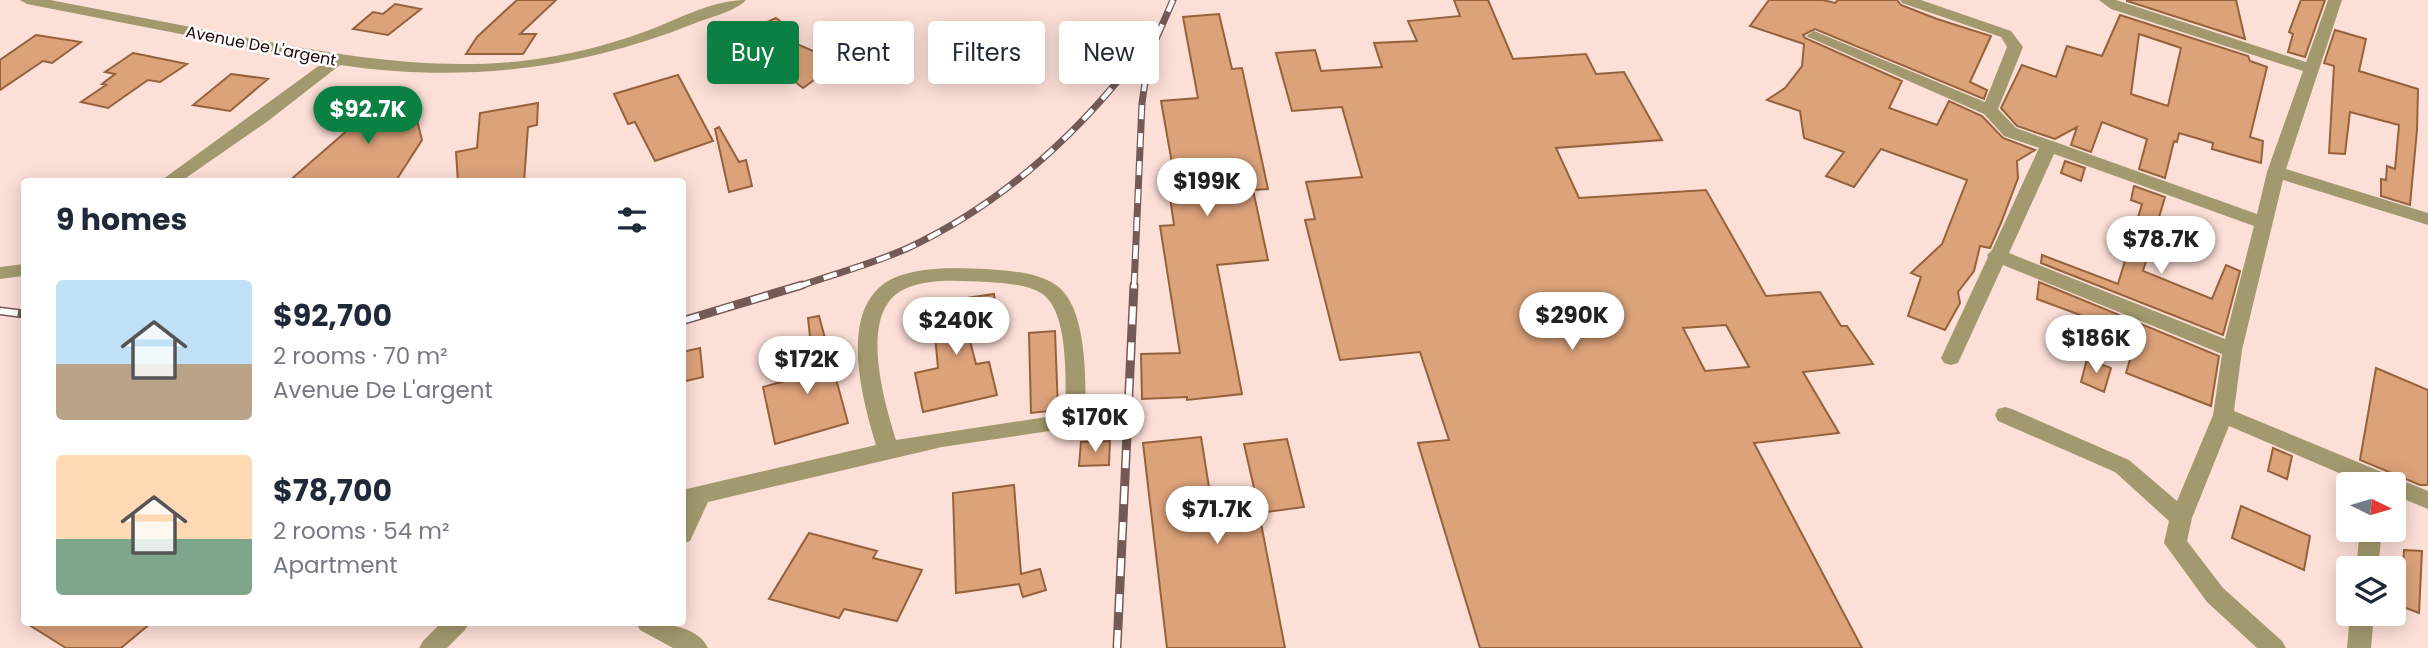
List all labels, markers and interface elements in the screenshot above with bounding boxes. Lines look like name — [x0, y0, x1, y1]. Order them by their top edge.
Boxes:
street label: Avenue De L'argent — [184, 20, 338, 72]
chip: Buy — [707, 21, 799, 84]
chip: Rent — [813, 21, 914, 84]
chip: Filters — [928, 21, 1045, 84]
chip: New — [1059, 21, 1159, 84]
pin: $92.7K — [311, 86, 425, 146]
text: $92.7K — [329, 93, 407, 125]
pin: $199K — [1158, 158, 1256, 218]
text: $199K — [1173, 165, 1241, 197]
text: 9 homes — [56, 198, 187, 241]
icon: filters — [613, 201, 651, 239]
pin: $78.7K — [2104, 216, 2218, 276]
text: $78.7K — [2122, 223, 2200, 255]
pin: $290K — [1523, 292, 1621, 352]
text: $92,700 — [273, 294, 392, 337]
pin: $240K — [907, 298, 1005, 357]
text: $290K — [1535, 299, 1609, 331]
text: $240K — [919, 304, 993, 336]
icon: home — [112, 308, 196, 392]
pin: $186K — [2047, 316, 2145, 375]
text: $186K — [2061, 322, 2131, 354]
pin: $172K — [758, 336, 856, 396]
text: 2 rooms · 70 m² — [273, 340, 448, 372]
text: $172K — [774, 343, 840, 375]
text: Avenue De L'argent — [273, 374, 493, 406]
pin: $170K — [1046, 394, 1144, 454]
text: $170K — [1061, 401, 1129, 433]
text: $78,700 — [273, 469, 392, 512]
north arrow — [2336, 472, 2406, 542]
map controls — [2336, 472, 2406, 626]
icon: home — [112, 483, 196, 567]
pin: $71.7K — [1160, 486, 1274, 546]
text: $71.7K — [1182, 493, 1252, 525]
text: 2 rooms · 54 m² — [273, 515, 450, 547]
text: Apartment — [273, 549, 398, 581]
button: layers — [2336, 556, 2406, 626]

